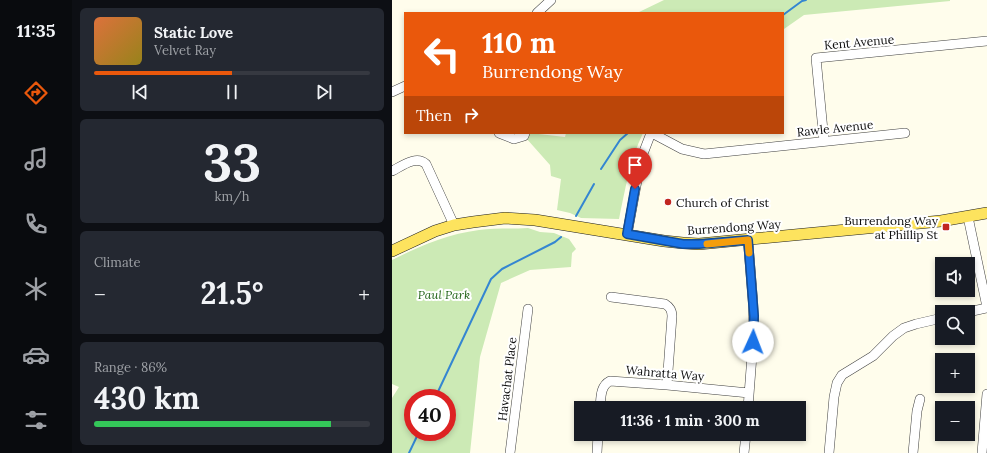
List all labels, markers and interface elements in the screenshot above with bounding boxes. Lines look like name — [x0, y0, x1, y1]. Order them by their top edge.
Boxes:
text: 11:35 — [17, 19, 55, 42]
text: Static Love — [154, 23, 233, 42]
text: 110 m — [482, 25, 556, 61]
icon: left — [416, 28, 468, 80]
street label: Kent Avenue — [823, 31, 895, 53]
text: Velvet Ray — [154, 42, 216, 59]
text: Burrendong Way — [482, 60, 623, 83]
icon: directions — [22, 79, 50, 107]
icon: previous — [129, 81, 151, 103]
icon: pause — [221, 81, 243, 103]
icon: next — [313, 81, 335, 103]
icon: right — [460, 104, 482, 126]
text: Then — [416, 106, 452, 125]
street label: Rawle Avenue — [796, 116, 874, 139]
text: 33 — [203, 129, 261, 195]
icon: music — [22, 145, 50, 173]
pin — [618, 148, 652, 189]
icon: arrive — [624, 154, 646, 176]
text: km/h — [214, 188, 250, 205]
place label: Church of Christ — [676, 195, 769, 210]
marker: Church of Christ — [663, 197, 673, 207]
icon: phone — [22, 210, 50, 238]
place label: Burrendong Way at Phillip St — [844, 213, 939, 242]
street label: Burrendong Way — [687, 216, 782, 238]
marker: Burrendong Way at Phillip St — [941, 222, 951, 232]
text: Climate — [94, 254, 141, 271]
map controls — [935, 257, 975, 441]
button: sound — [935, 257, 975, 297]
text: 21.5° — [201, 274, 263, 312]
icon: climate — [22, 275, 50, 303]
text: − — [94, 280, 106, 308]
text: + — [358, 280, 370, 308]
park label: Paul Park — [418, 287, 470, 302]
button: search — [935, 305, 975, 345]
position arrow — [732, 321, 774, 363]
street label: Havachat Place — [494, 336, 520, 422]
icon: car — [22, 341, 50, 369]
button: + — [935, 353, 975, 393]
text: Range · 86% — [94, 359, 167, 376]
street label: Wahratta Way — [625, 362, 706, 384]
text: 430 km — [94, 379, 200, 417]
speed limit sign: 40 — [404, 389, 456, 441]
button: − — [935, 401, 975, 441]
icon: filters — [22, 406, 50, 434]
text: 11:36 · 1 min · 300 m — [620, 411, 760, 430]

